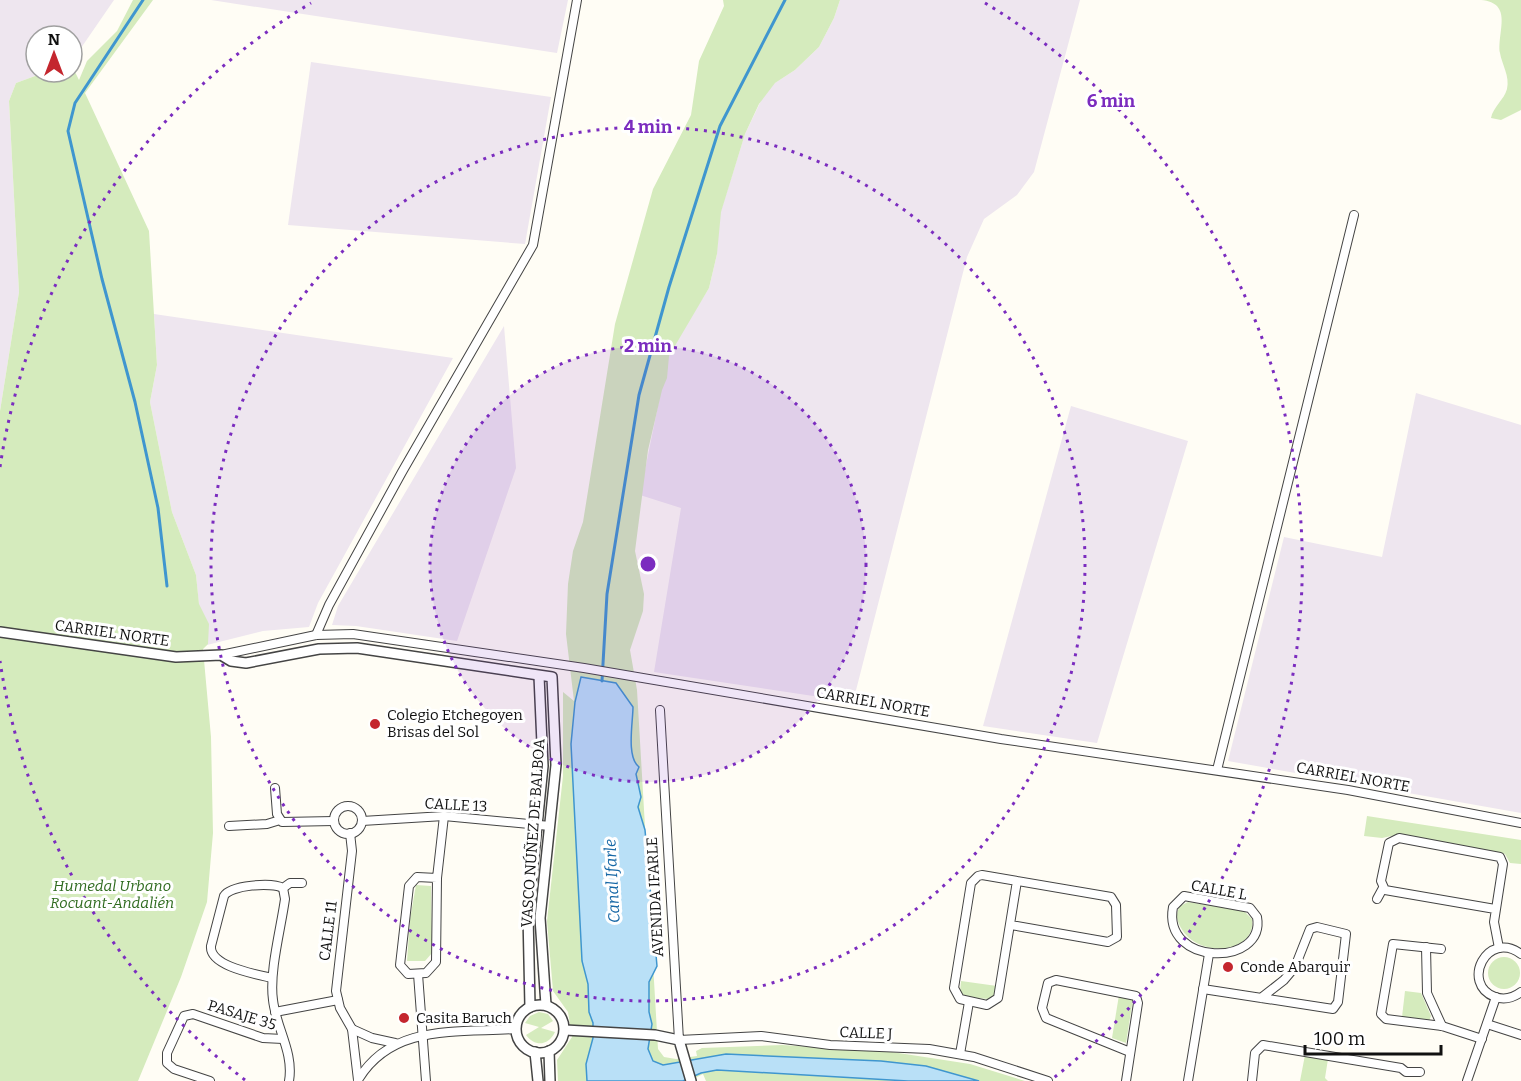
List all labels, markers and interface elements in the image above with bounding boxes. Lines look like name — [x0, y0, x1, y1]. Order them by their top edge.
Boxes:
north arrow — [24, 24, 84, 84]
text: N — [48, 30, 60, 49]
text: 6 min — [1087, 90, 1136, 112]
text: 4 min — [624, 116, 673, 138]
text: 2 min — [624, 335, 672, 357]
centre of rings — [638, 554, 658, 574]
street label: CARRIEL NORTE — [54, 616, 170, 650]
street label: CARRIEL NORTE — [815, 683, 931, 721]
place label: Colegio Etchegoyen Brisas del Sol — [387, 706, 523, 741]
marker: Colegio Etchegoyen Brisas del Sol — [368, 717, 382, 731]
street label: VASCO NÚÑEZ DE BALBOA — [517, 738, 549, 928]
street label: CARRIEL NORTE — [1295, 758, 1411, 796]
street label: CALLE 13 — [424, 794, 488, 816]
street label: AVENIDA IFARLE — [643, 837, 667, 957]
water label: Canal Ifarle — [600, 839, 624, 923]
street label: CALLE L — [1190, 876, 1248, 904]
park label: Humedal Urbano Rocuant-Andalién — [50, 877, 174, 912]
street label: CALLE 11 — [315, 900, 341, 962]
place label: Conde Abarquir — [1240, 958, 1351, 976]
marker: Conde Abarquir — [1221, 960, 1235, 974]
street label: PASAJE 35 — [205, 996, 279, 1034]
place label: Casita Baruch — [416, 1009, 513, 1027]
marker: Casita Baruch — [397, 1011, 411, 1025]
scale bar — [1305, 1018, 1442, 1056]
street label: CALLE J — [839, 1023, 893, 1043]
text: 100 m — [1314, 1028, 1365, 1050]

